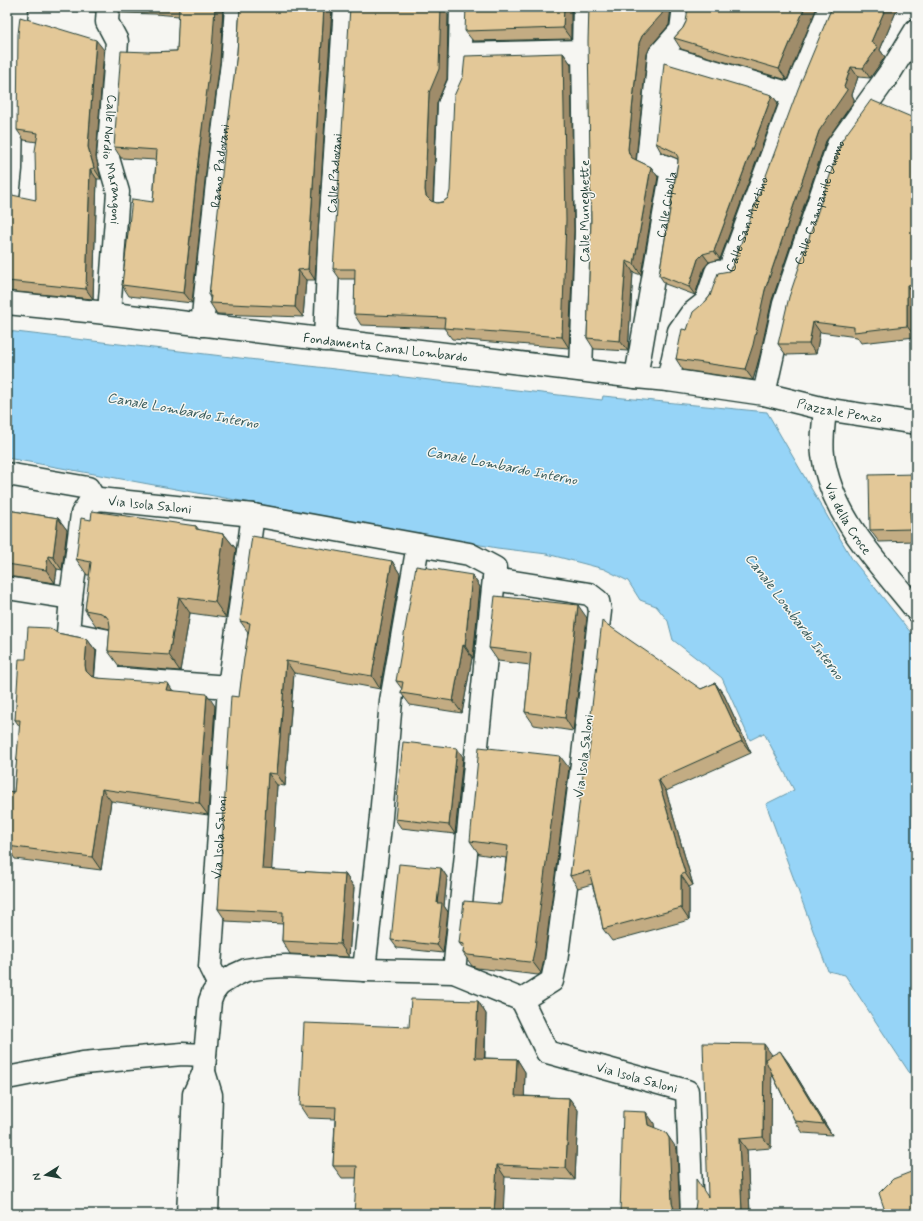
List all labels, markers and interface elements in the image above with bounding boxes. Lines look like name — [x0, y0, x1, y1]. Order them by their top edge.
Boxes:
street label: Calle Nordio Marangoni — [98, 94, 125, 225]
street label: Ramo Padovani — [207, 123, 234, 209]
street label: Calle Padovani — [324, 133, 346, 214]
street label: Calle Campanile Duomo — [791, 136, 849, 267]
street label: Calle Muneghette — [577, 160, 595, 262]
street label: Calle Cipolla — [653, 170, 681, 239]
street label: Calle San Martino — [722, 174, 773, 275]
street label: Fondamenta Canal Lombardo — [302, 330, 468, 367]
water label: Canale Lombardo Interno — [106, 389, 261, 433]
street label: Piazzale Penzo — [795, 395, 883, 428]
water label: Canale Lombardo Interno — [425, 443, 579, 490]
street label: Via della Croce — [820, 480, 875, 559]
street label: Via Isola Saloni — [107, 493, 192, 519]
water label: Canale Lombardo Interno — [741, 550, 848, 684]
street label: Via Isola Saloni — [571, 714, 598, 799]
street label: Via Isola Saloni — [209, 795, 232, 880]
street label: Via Isola Saloni — [594, 1059, 679, 1098]
north arrow — [26, 1155, 66, 1195]
text: N — [30, 1172, 45, 1182]

